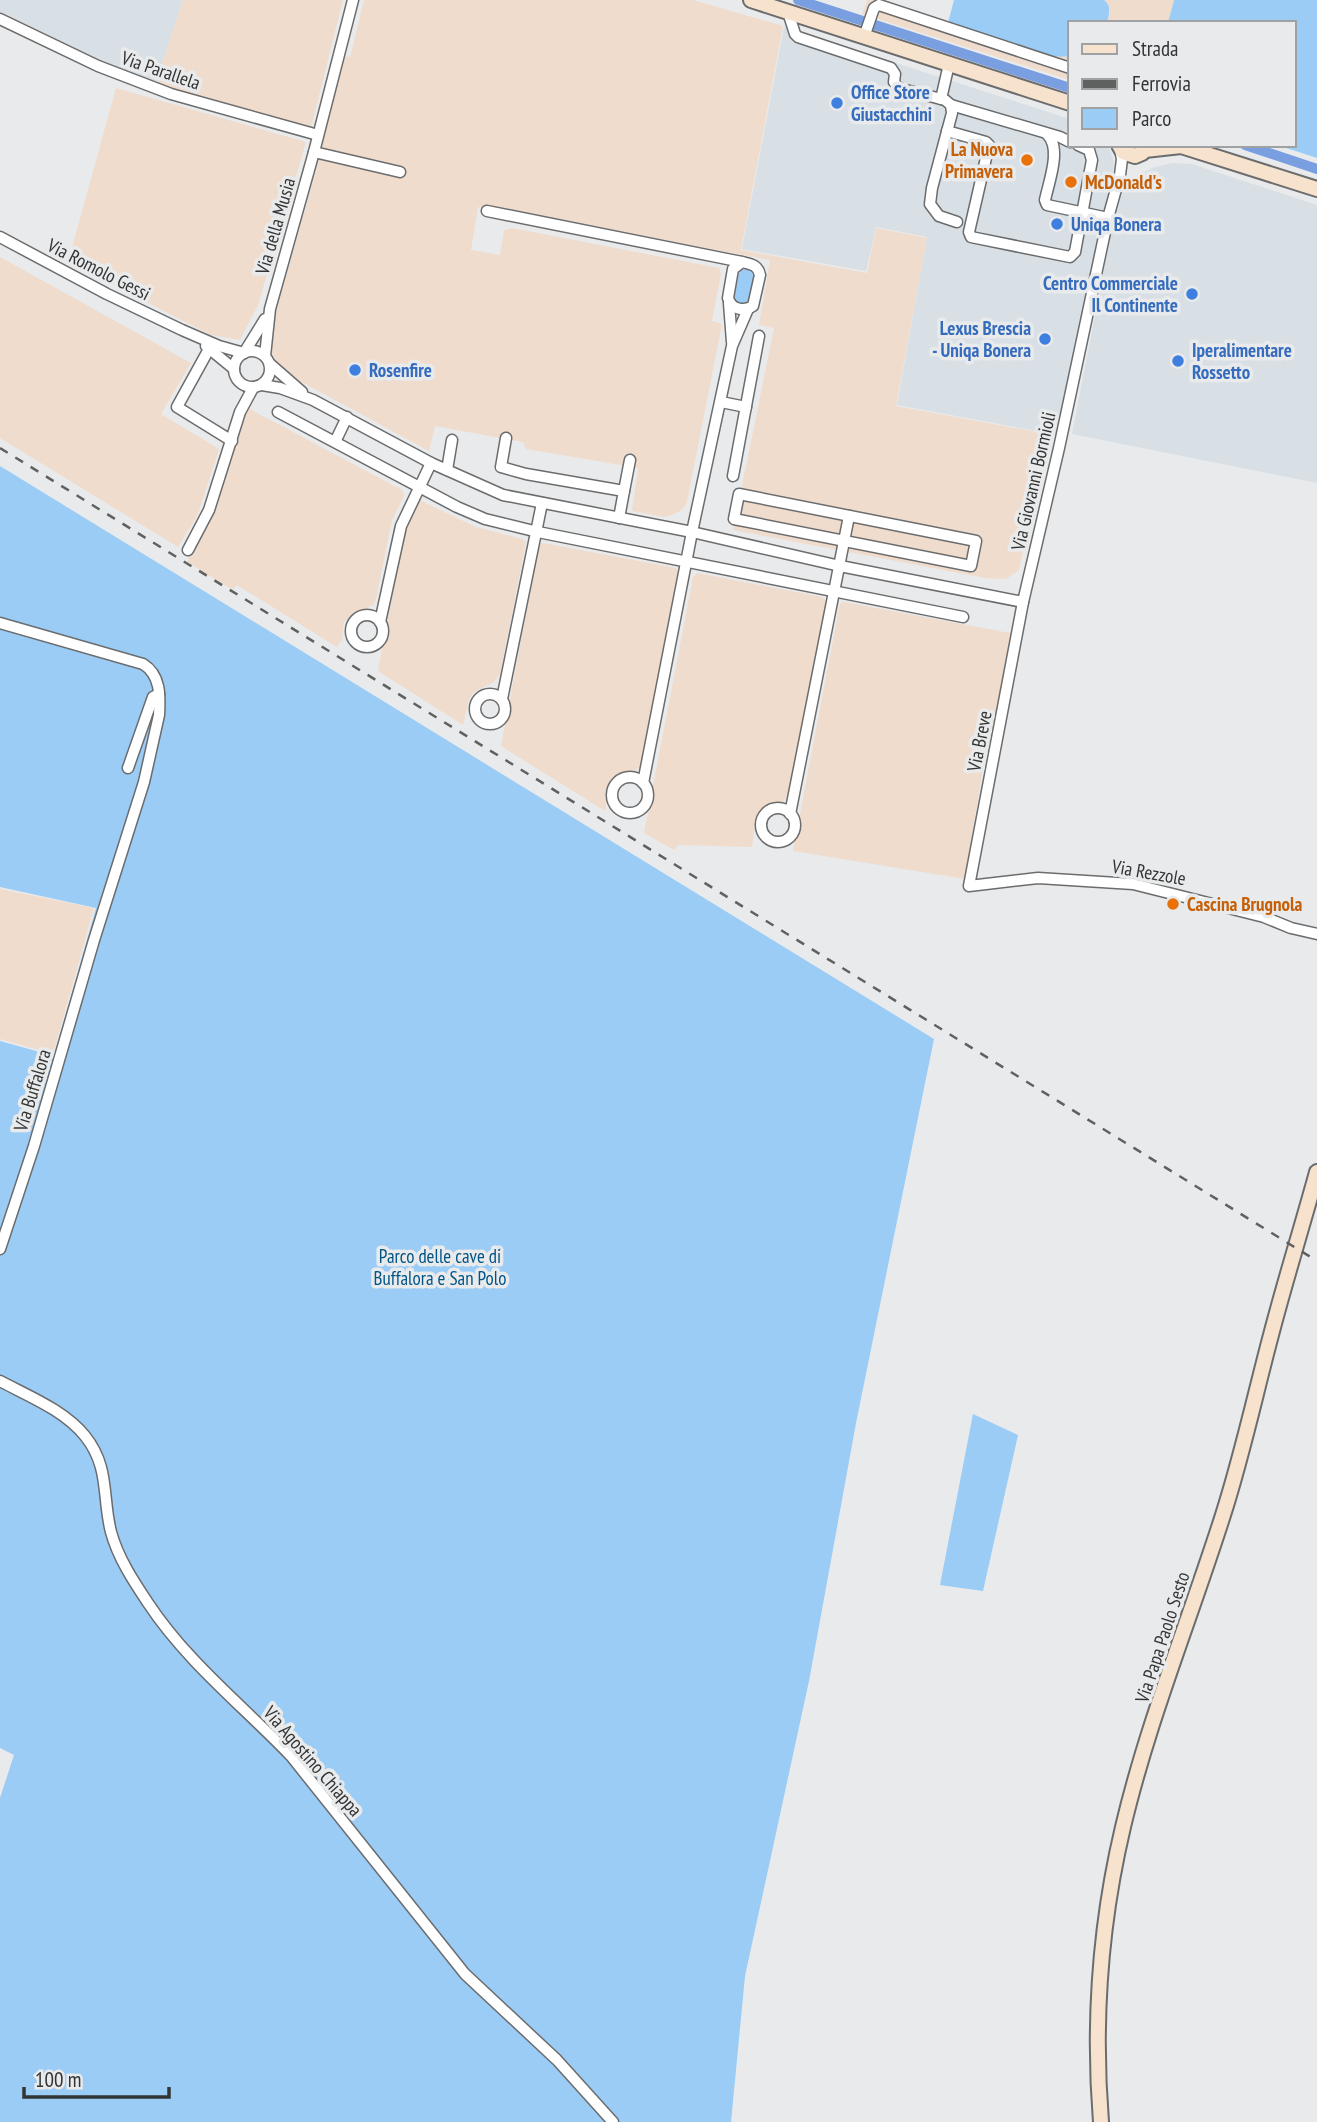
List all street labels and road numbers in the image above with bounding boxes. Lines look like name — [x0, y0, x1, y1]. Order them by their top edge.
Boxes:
street label: Via Parallela — [117, 45, 204, 95]
street label: Via della Musia — [249, 175, 300, 278]
street label: Via Romolo Gessi — [43, 232, 155, 305]
street label: Via Giovanni Bormioli — [1005, 409, 1061, 554]
street label: Via Breve — [961, 708, 997, 774]
street label: Via Rezzole — [1109, 854, 1188, 890]
street label: Via Buffalora — [8, 1046, 56, 1135]
street label: Via Papa Paolo Sesto — [1129, 1568, 1194, 1706]
street label: Via Agostino Chiappa — [258, 1700, 367, 1821]

